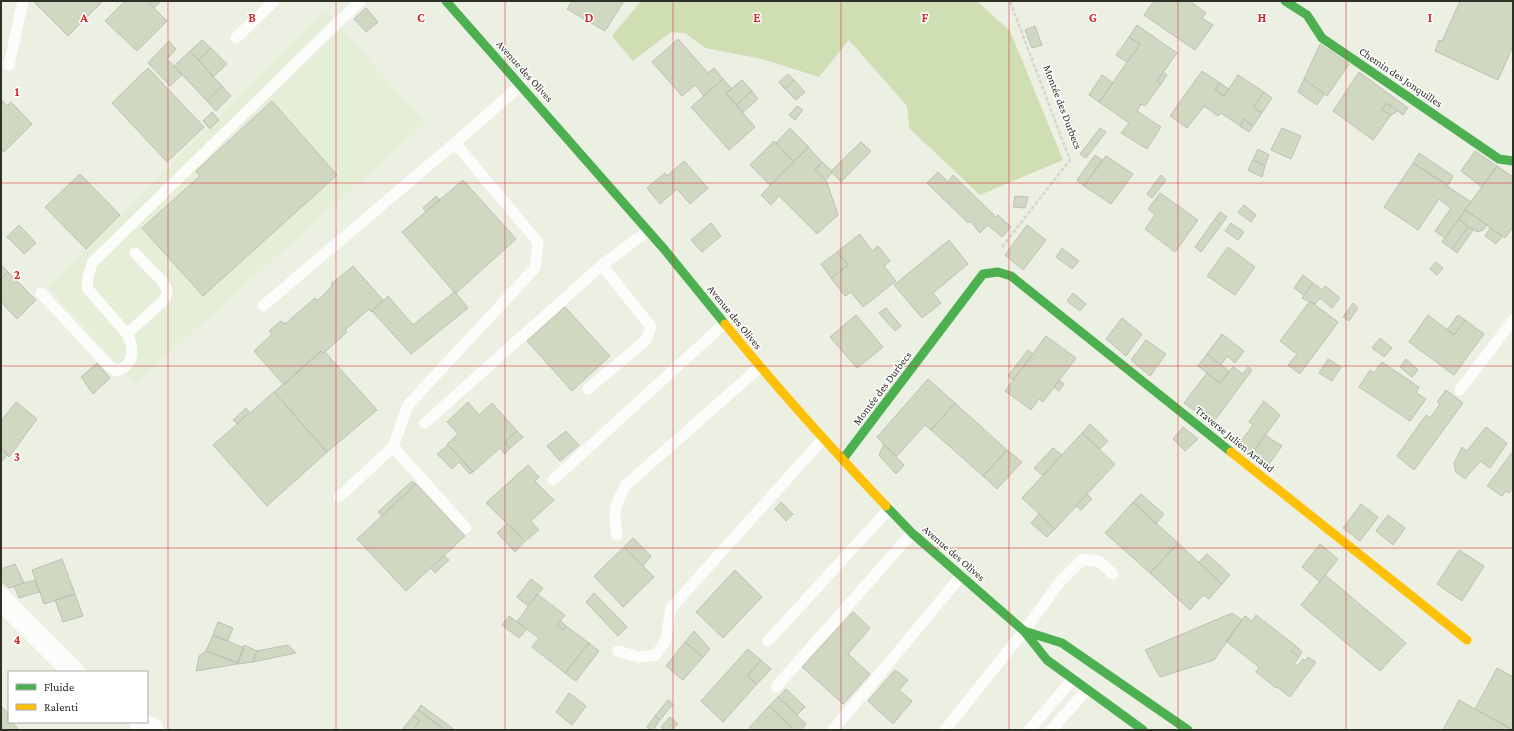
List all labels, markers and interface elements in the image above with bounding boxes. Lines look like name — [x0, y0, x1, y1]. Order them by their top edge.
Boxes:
text: A — [79, 10, 88, 25]
text: B — [248, 10, 256, 25]
text: C — [417, 10, 425, 25]
text: D — [585, 10, 594, 25]
text: E — [753, 10, 761, 25]
text: F — [922, 10, 929, 25]
text: G — [1089, 10, 1097, 25]
text: H — [1258, 10, 1267, 25]
text: I — [1428, 10, 1432, 25]
street label: Avenue des Olives — [494, 38, 556, 104]
street label: Chemin des Jonquilles — [1357, 45, 1445, 110]
street label: Montée des Durbecs — [1041, 63, 1085, 151]
text: 1 — [15, 84, 20, 99]
text: 2 — [14, 267, 21, 282]
street label: Avenue des Olives — [706, 283, 764, 351]
street label: Montée des Durbecs — [850, 349, 914, 427]
street label: Traverse Julien Artaud — [1193, 404, 1277, 475]
text: 3 — [14, 449, 20, 464]
street label: Avenue des Olives — [920, 523, 988, 583]
text: 4 — [13, 632, 21, 647]
legend — [8, 671, 148, 723]
text: Fluide — [44, 680, 74, 694]
text: Ralenti — [44, 700, 78, 714]

